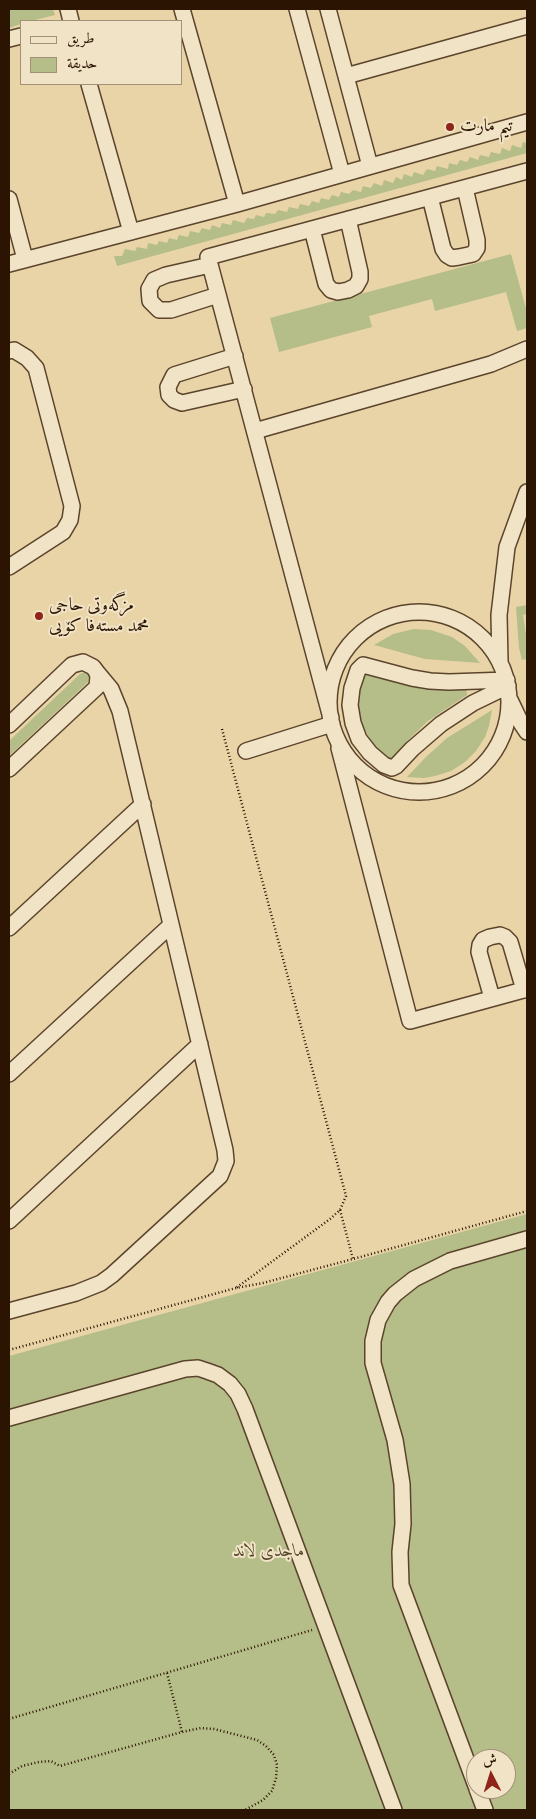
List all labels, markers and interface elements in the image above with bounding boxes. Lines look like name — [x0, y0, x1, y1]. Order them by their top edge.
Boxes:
legend — [20, 20, 182, 85]
text: طريق — [67, 29, 94, 48]
text: حديقة — [67, 54, 97, 73]
place label: تيم مارت — [460, 116, 512, 138]
marker: تيم مارت — [444, 121, 456, 133]
place label: مزگەوتی حاجی محمد مستەفا کۆیی — [49, 595, 149, 638]
marker: مزگەوتی حاجی محمد مستەفا کۆیی — [33, 610, 45, 622]
park label: ماجدی لاند — [233, 1541, 305, 1563]
north arrow — [466, 1749, 516, 1799]
text: ش — [482, 1750, 497, 1770]

